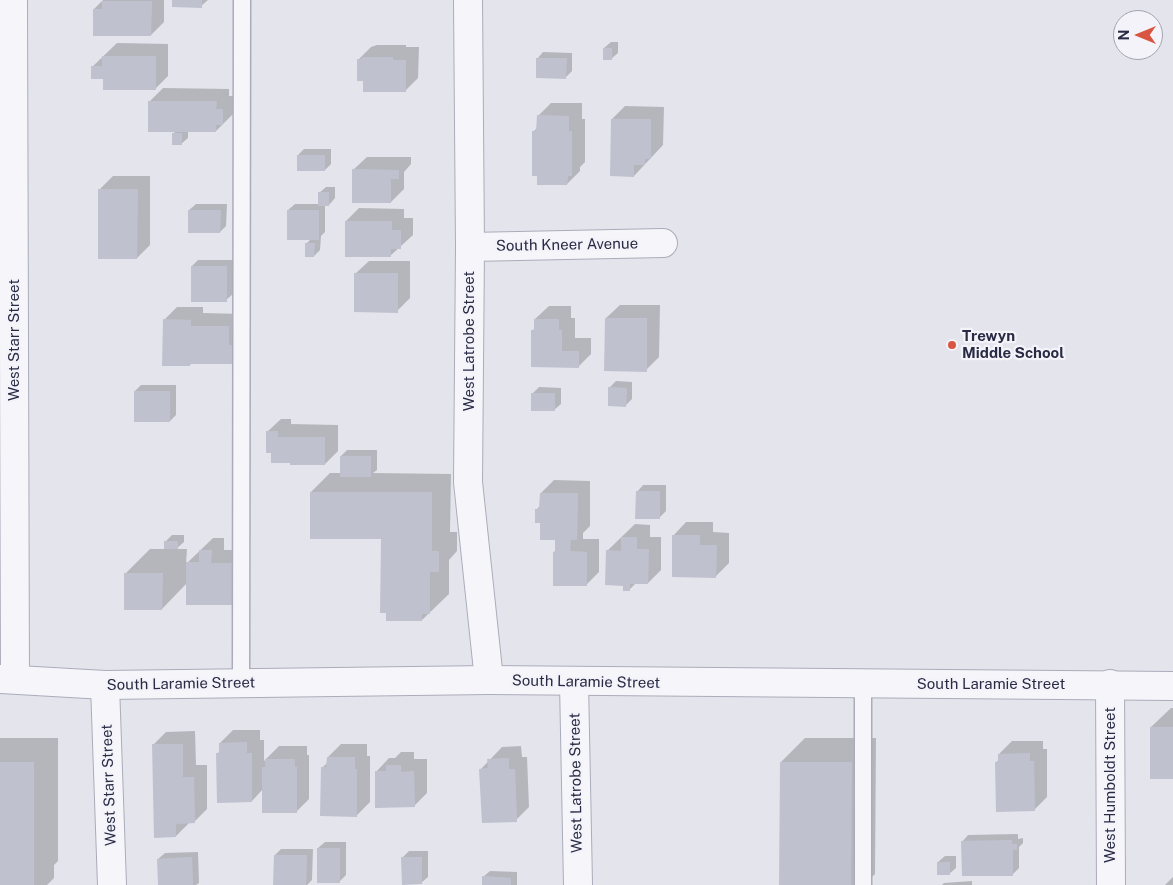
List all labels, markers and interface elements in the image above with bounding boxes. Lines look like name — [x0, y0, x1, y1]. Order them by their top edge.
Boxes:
north arrow — [1113, 10, 1163, 60]
text: N — [1116, 30, 1132, 40]
street label: South Kneer Avenue — [496, 235, 638, 255]
street label: West Latrobe Street — [460, 271, 478, 411]
street label: West Starr Street — [5, 279, 23, 401]
place label: Trewyn Middle School — [962, 327, 1064, 362]
marker: Trewyn Middle School — [946, 339, 958, 351]
street label: South Laramie Street — [512, 672, 660, 692]
street label: South Laramie Street — [107, 674, 255, 694]
street label: South Laramie Street — [917, 675, 1065, 693]
street label: West Humboldt Street — [1101, 707, 1119, 863]
street label: West Latrobe Street — [566, 713, 586, 853]
street label: West Starr Street — [98, 724, 120, 846]

